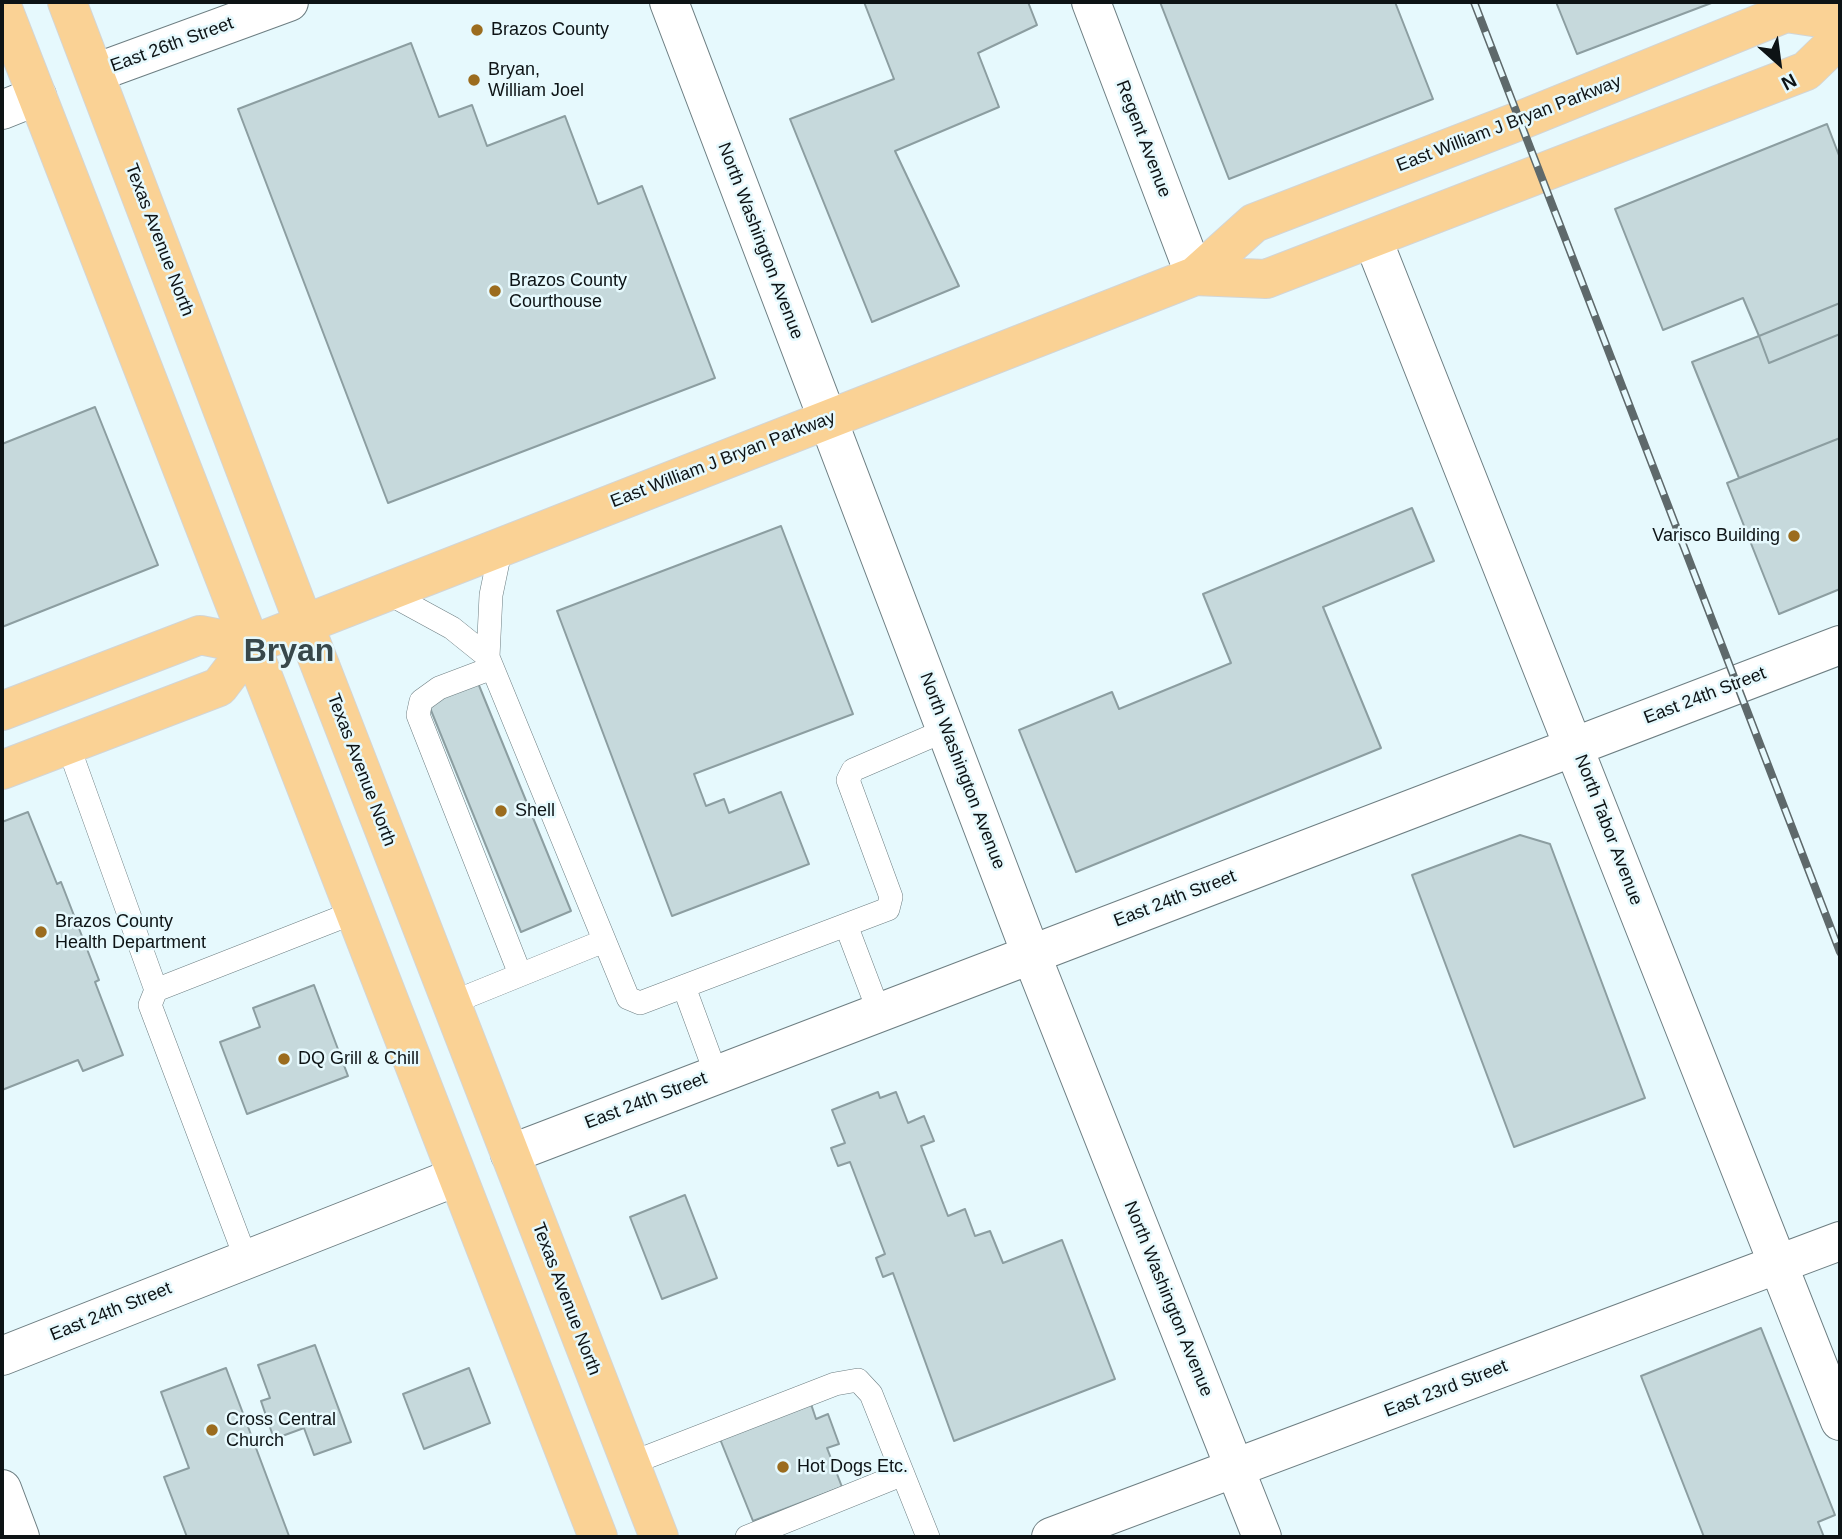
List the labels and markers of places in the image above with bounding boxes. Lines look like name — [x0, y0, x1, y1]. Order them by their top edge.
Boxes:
place label: Brazos County — [491, 19, 609, 41]
marker: Brazos County — [469, 22, 485, 38]
place label: Bryan, William Joel — [488, 59, 584, 102]
marker: Bryan, William Joel — [466, 72, 482, 88]
place label: Brazos County Courthouse — [509, 270, 627, 312]
marker: Brazos County Courthouse — [487, 283, 503, 299]
place label: Varisco Building — [1652, 525, 1780, 547]
marker: Varisco Building — [1786, 528, 1802, 544]
place label: Shell — [515, 800, 555, 822]
marker: Shell — [493, 803, 509, 819]
place label: Brazos County Health Department — [55, 911, 206, 954]
marker: Brazos County Health Department — [33, 924, 49, 940]
place label: DQ Grill & Chill — [298, 1048, 419, 1070]
marker: DQ Grill & Chill — [276, 1051, 292, 1067]
place label: Cross Central Church — [226, 1409, 336, 1452]
marker: Cross Central Church — [204, 1422, 220, 1438]
place label: Hot Dogs Etc. — [797, 1456, 908, 1478]
marker: Hot Dogs Etc. — [775, 1459, 791, 1475]

